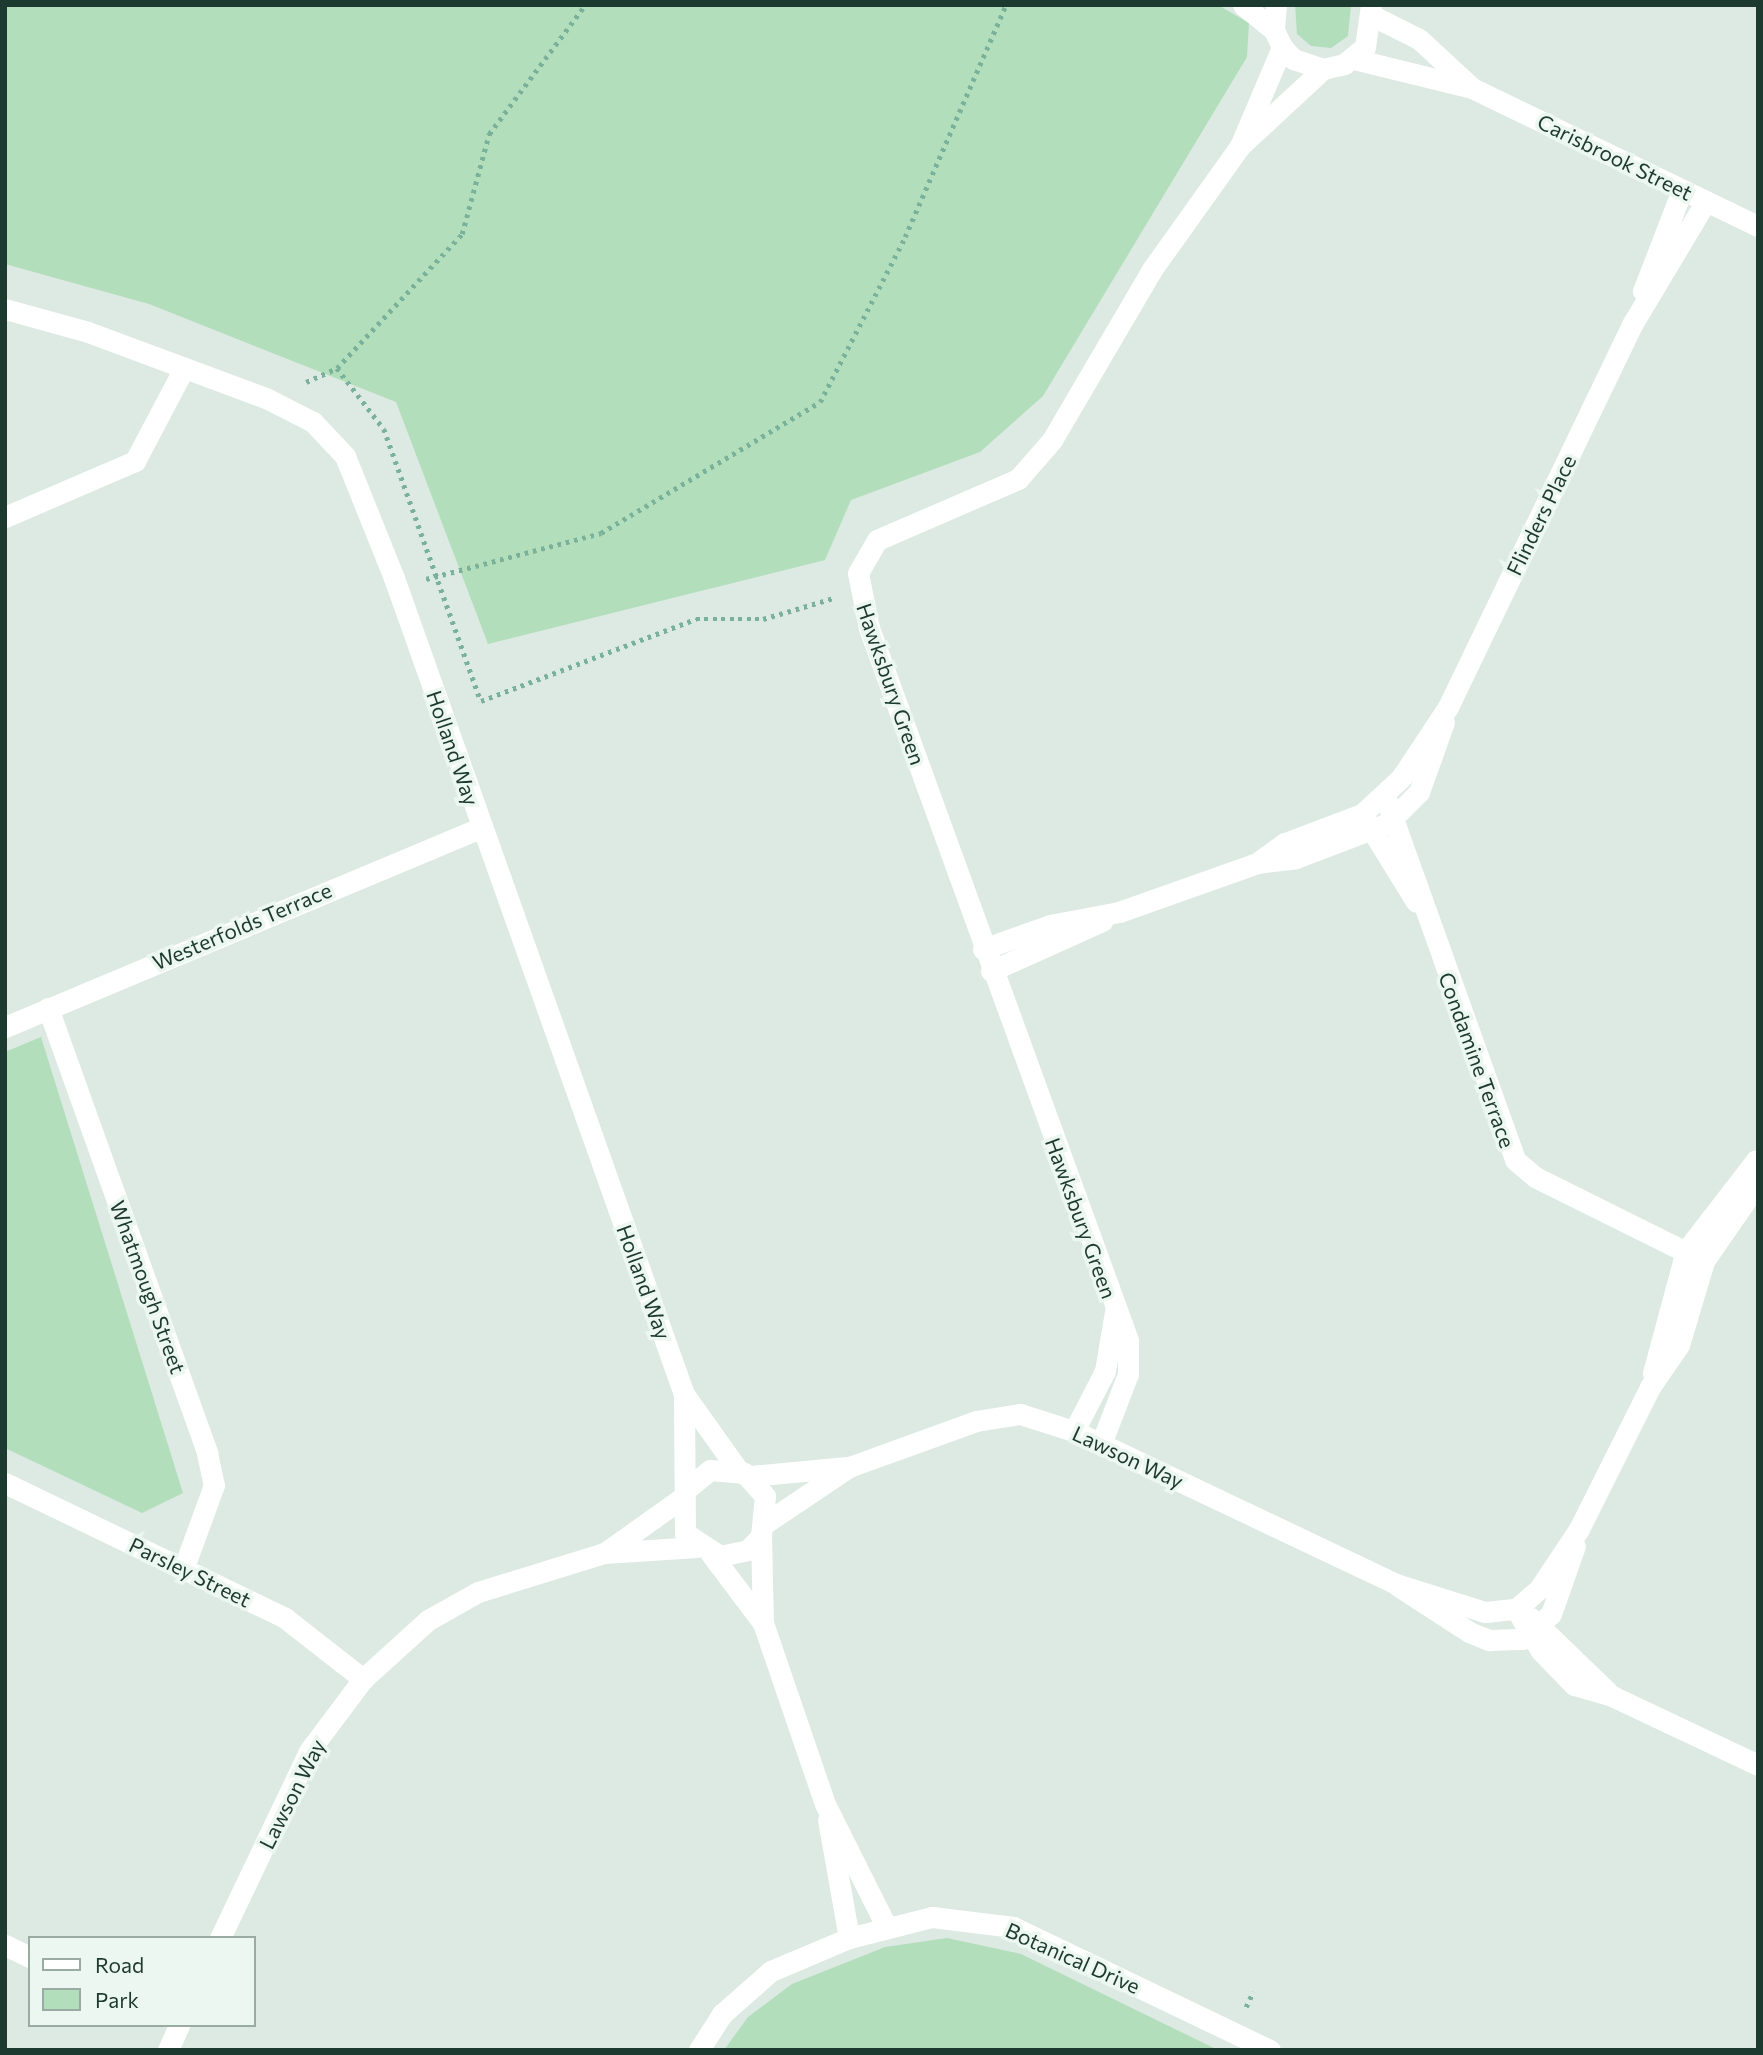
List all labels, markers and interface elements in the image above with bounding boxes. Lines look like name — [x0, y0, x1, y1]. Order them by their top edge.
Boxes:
street label: Carisbrook Street — [1534, 109, 1696, 205]
street label: Flinders Place — [1501, 451, 1581, 579]
street label: Hawksbury Green — [852, 600, 930, 768]
street label: Holland Way — [422, 687, 484, 809]
street label: Westerfolds Terrace — [149, 877, 335, 975]
street label: Condamine Terrace — [1434, 969, 1520, 1151]
street label: Hawksbury Green — [1040, 1134, 1122, 1302]
street label: Whatmough Street — [105, 1197, 191, 1377]
street label: Holland Way — [612, 1221, 676, 1343]
street label: Lawson Way — [1068, 1420, 1188, 1494]
street label: Parsley Street — [125, 1532, 255, 1612]
street label: Lawson Way — [254, 1735, 330, 1853]
street label: Botanical Drive — [1002, 1917, 1144, 1999]
legend — [28, 1936, 256, 2027]
text: Road — [95, 1952, 144, 1977]
text: Park — [95, 1987, 139, 2012]

